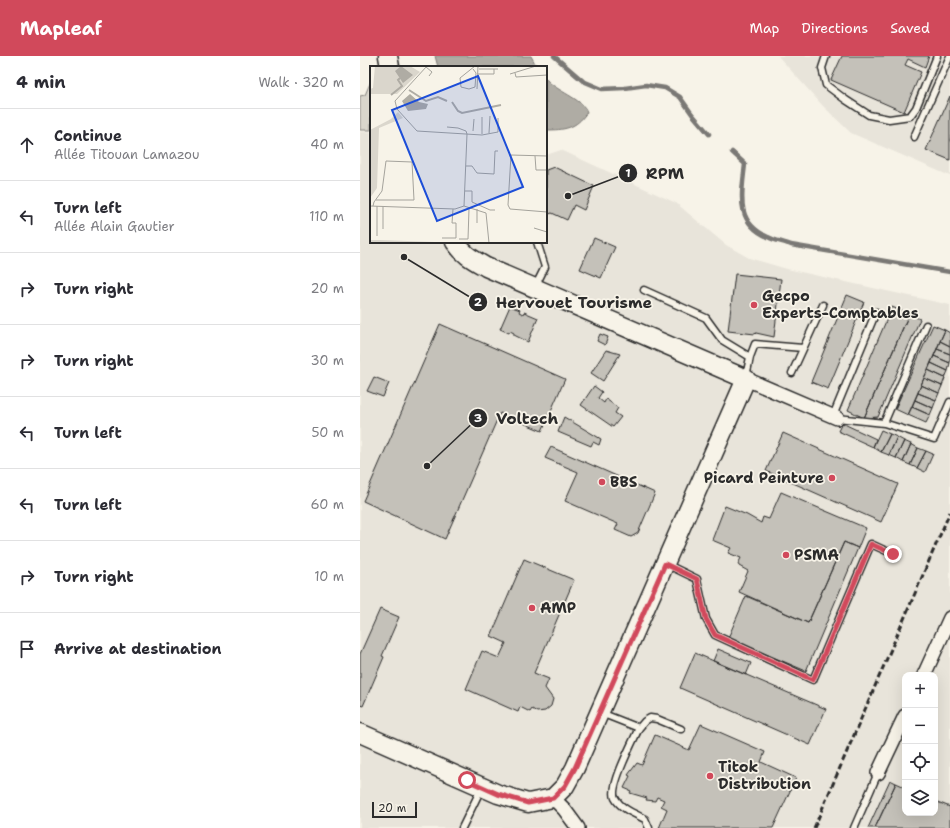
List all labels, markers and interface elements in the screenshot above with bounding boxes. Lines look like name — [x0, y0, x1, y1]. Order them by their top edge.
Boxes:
text: Mapleaf — [20, 16, 102, 41]
text: Map — [750, 19, 780, 37]
text: Directions — [802, 19, 868, 37]
text: Saved — [890, 19, 930, 37]
inset map — [370, 66, 547, 243]
text: 4 min — [16, 71, 66, 93]
text: Walk · 320 m — [258, 74, 344, 91]
text: Continue — [54, 126, 122, 146]
icon: ahead — [16, 134, 38, 156]
text: 40 m — [310, 136, 344, 153]
text: Allée Titouan Lamazou — [54, 146, 200, 163]
callout: RPM — [618, 159, 692, 187]
text: RPM — [646, 163, 685, 184]
text: 1 — [625, 165, 631, 181]
text: Turn left — [54, 198, 122, 218]
icon: left — [16, 206, 38, 228]
text: 110 m — [309, 208, 344, 225]
text: Allée Alain Gautier — [54, 218, 175, 235]
icon: right — [16, 278, 38, 300]
text: Turn right — [54, 279, 134, 299]
text: 20 m — [311, 280, 344, 297]
place label: Gecpo Experts-Comptables — [762, 286, 919, 323]
callout: Hervouet Tourisme — [468, 288, 660, 316]
text: Hervouet Tourisme — [496, 292, 653, 313]
text: 2 — [474, 294, 483, 310]
marker: Gecpo Experts-Comptables — [749, 300, 759, 310]
icon: right — [16, 350, 38, 372]
text: Turn right — [54, 351, 134, 371]
text: 30 m — [310, 352, 344, 369]
callout: Voltech — [468, 404, 566, 432]
text: Voltech — [496, 408, 558, 429]
text: 3 — [474, 410, 482, 426]
icon: left — [16, 422, 38, 444]
text: Turn left — [54, 423, 122, 443]
text: 50 m — [311, 424, 344, 441]
place label: Picard Peinture — [704, 468, 824, 488]
place label: BBS — [610, 472, 638, 492]
marker: Picard Peinture — [827, 473, 837, 483]
marker: BBS — [597, 477, 607, 487]
icon: left — [16, 494, 38, 516]
text: Turn left — [54, 495, 122, 515]
text: 60 m — [311, 496, 344, 513]
place label: PSMA — [794, 545, 839, 565]
route end — [884, 545, 902, 563]
marker: PSMA — [781, 550, 791, 560]
icon: right — [16, 566, 38, 588]
text: Turn right — [54, 567, 134, 587]
text: 10 m — [314, 568, 344, 585]
place label: AMP — [540, 598, 576, 618]
marker: AMP — [527, 603, 537, 613]
icon: arrive — [16, 638, 38, 660]
text: Arrive at destination — [54, 639, 222, 659]
map controls — [902, 672, 938, 816]
button: + — [902, 672, 938, 708]
button: − — [902, 708, 938, 744]
button: locate — [902, 744, 938, 780]
place label: Titok Distribution — [718, 757, 811, 794]
route start — [458, 771, 476, 789]
marker: Titok Distribution — [705, 771, 715, 781]
button: layers — [902, 780, 938, 816]
scale bar — [372, 800, 417, 819]
text: 20 m — [378, 801, 406, 816]

